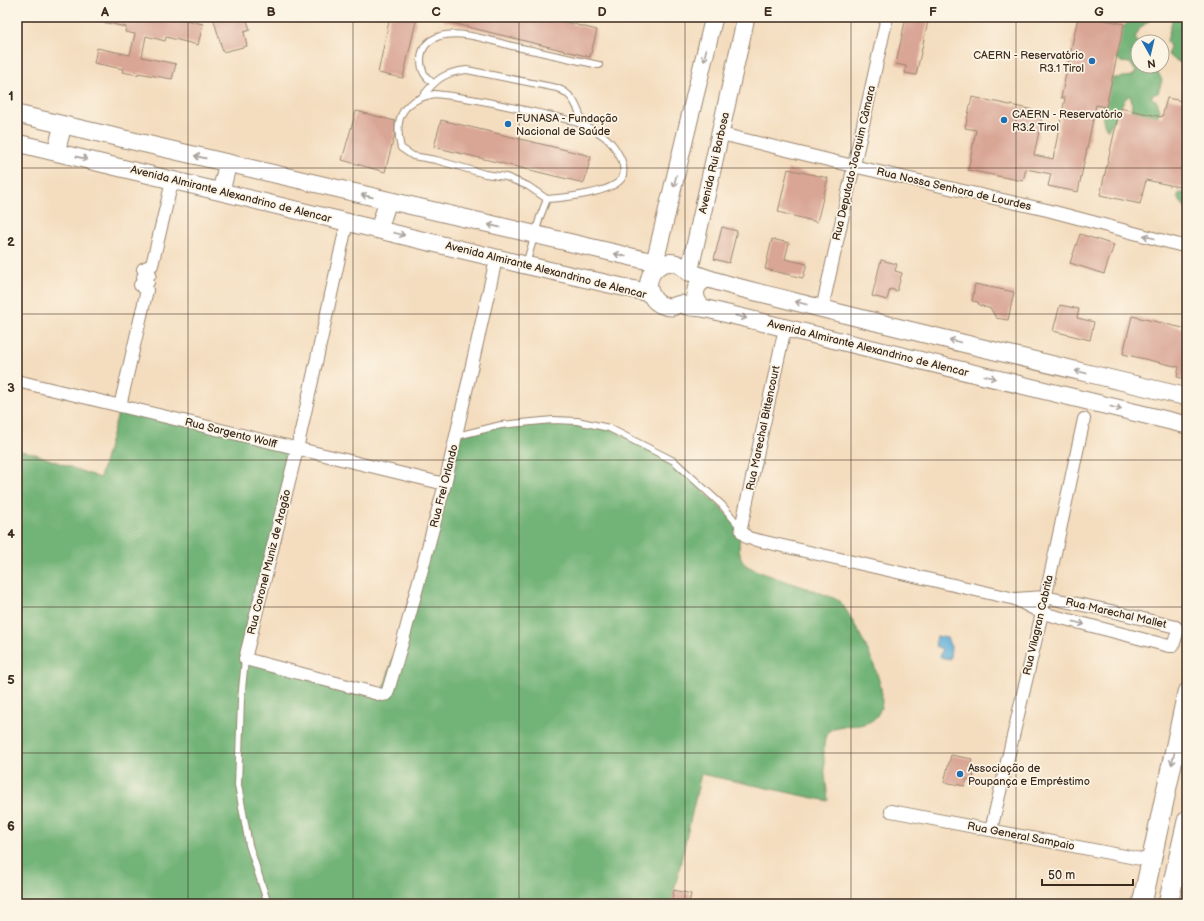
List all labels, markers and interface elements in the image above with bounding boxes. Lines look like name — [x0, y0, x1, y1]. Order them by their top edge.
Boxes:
text: A — [100, 4, 109, 20]
text: B — [266, 4, 276, 20]
text: C — [431, 4, 441, 20]
text: D — [597, 4, 607, 20]
text: E — [764, 4, 773, 20]
text: F — [929, 4, 937, 20]
text: G — [1094, 4, 1104, 20]
north arrow — [1130, 34, 1170, 74]
one-way arrow — [700, 48, 708, 61]
place label: CAERN - Reservatório R3.1 Tirol — [973, 49, 1084, 75]
marker: CAERN - Reservatório R3.1 Tirol — [1087, 56, 1097, 66]
text: N — [1146, 56, 1156, 70]
street label: Rua Deputado Joaquim Câmara — [830, 84, 878, 242]
text: 1 — [8, 88, 14, 104]
place label: CAERN - Reservatório R3.2 Tirol — [1012, 108, 1123, 134]
street label: Avenida Rui Barbosa — [696, 111, 732, 215]
place label: FUNASA - Fundação Nacional de Saúde — [516, 112, 618, 138]
marker: CAERN - Reservatório R3.2 Tirol — [999, 115, 1009, 125]
marker: FUNASA - Fundação Nacional de Saúde — [503, 119, 513, 129]
one-way arrow — [194, 152, 207, 160]
one-way arrow — [75, 155, 88, 163]
street label: Avenida Almirante Alexandrino de Alencar — [129, 163, 334, 226]
street label: Rua Nossa Senhora de Lourdes — [875, 165, 1033, 213]
one-way arrow — [670, 175, 678, 188]
one-way arrow — [361, 192, 374, 199]
one-way arrow — [488, 221, 501, 229]
one-way arrow — [392, 231, 405, 239]
one-way arrow — [1143, 233, 1156, 240]
text: 2 — [7, 234, 15, 250]
street label: Avenida Almirante Alexandrino de Alencar — [444, 239, 649, 302]
one-way arrow — [614, 250, 627, 258]
one-way arrow — [795, 299, 808, 307]
one-way arrow — [734, 314, 747, 321]
street label: Avenida Almirante Alexandrino de Alencar — [766, 317, 971, 380]
one-way arrow — [949, 337, 962, 344]
street label: Rua Marechal Bittencourt — [743, 364, 783, 492]
one-way arrow — [1075, 367, 1088, 375]
one-way arrow — [983, 374, 996, 382]
text: 3 — [7, 380, 15, 396]
one-way arrow — [1110, 405, 1123, 412]
street label: Rua Sargento Wolff — [184, 415, 278, 451]
street label: Rua Frei Orlando — [427, 443, 461, 529]
street label: Rua Coronel Muniz de Aragão — [245, 488, 293, 636]
text: 4 — [7, 526, 15, 542]
street label: Rua Vilagran Cabrita — [1020, 574, 1056, 676]
street label: Rua Marechal Mallet — [1064, 595, 1168, 631]
one-way arrow — [1073, 620, 1086, 627]
text: 5 — [7, 672, 15, 688]
one-way arrow — [1169, 752, 1177, 765]
place label: Associação de Poupança e Empréstimo — [968, 762, 1090, 788]
marker: Associação de Poupança e Empréstimo — [955, 769, 965, 779]
text: 6 — [7, 818, 15, 834]
street label: Rua General Sampaio — [966, 819, 1076, 853]
scale bar — [1042, 861, 1133, 887]
text: 50 m — [1048, 868, 1075, 883]

